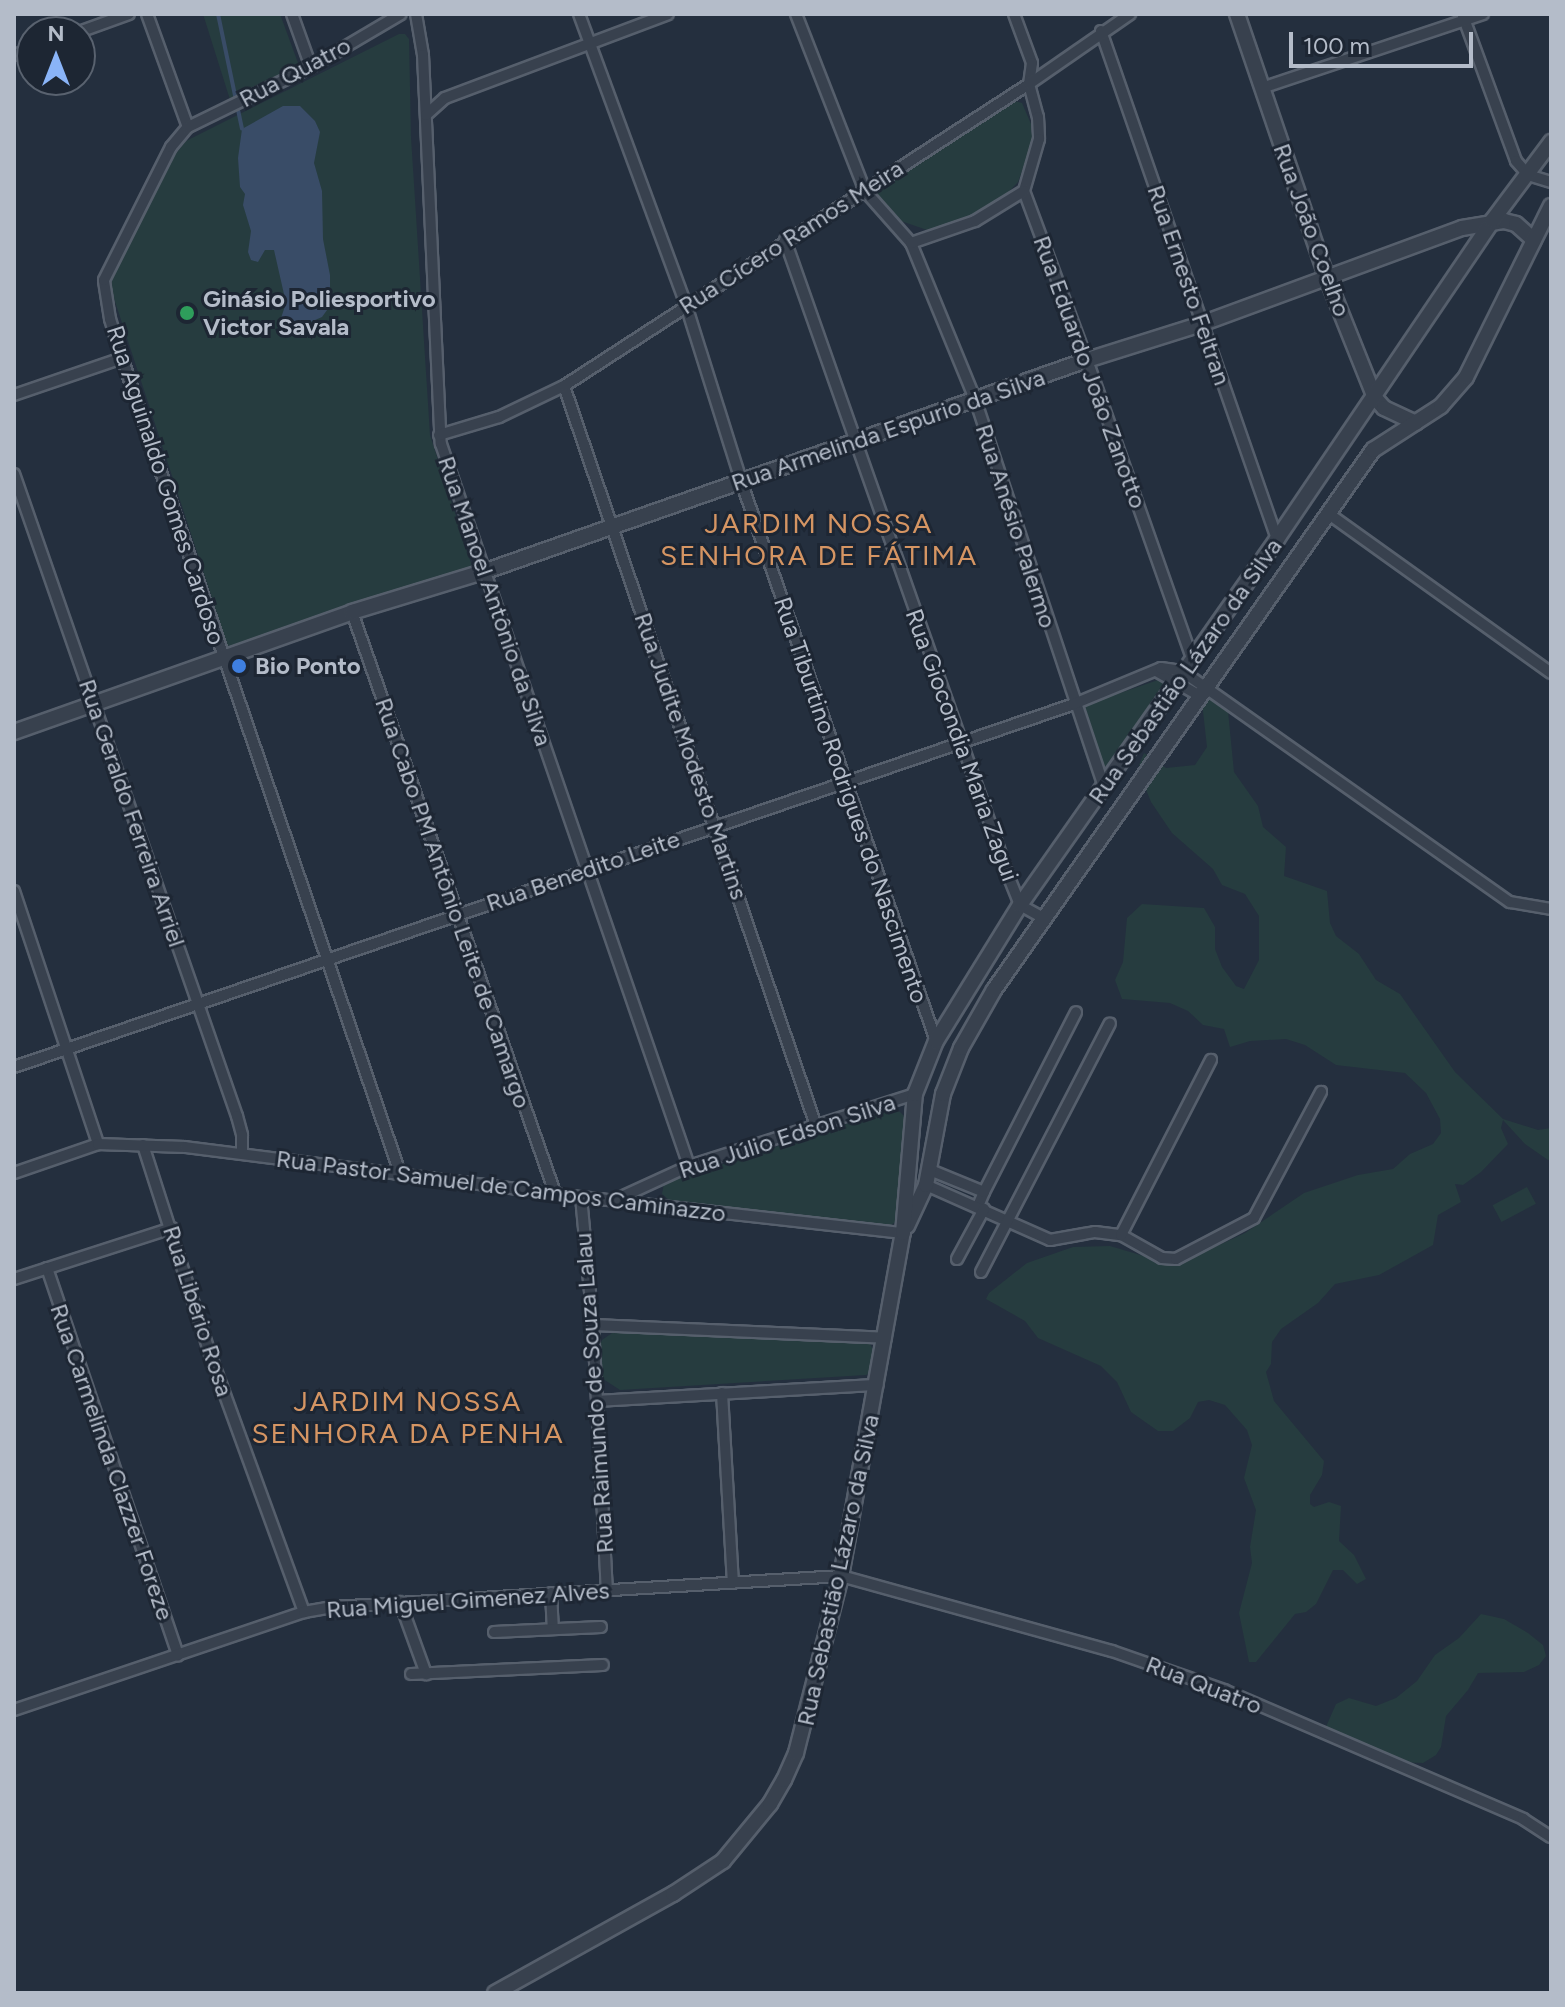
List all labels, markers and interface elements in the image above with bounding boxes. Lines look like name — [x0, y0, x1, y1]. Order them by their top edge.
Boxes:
north arrow — [16, 16, 96, 96]
scale bar — [1293, 16, 1477, 66]
text: N — [47, 20, 65, 47]
street label: Rua Quatro — [234, 31, 356, 113]
text: 100 m — [1303, 31, 1370, 60]
street label: Rua João Coelho — [1267, 140, 1357, 320]
street label: Rua Cícero Ramos Meira — [673, 154, 909, 320]
street label: Rua Ernesto Feltran — [1141, 181, 1237, 389]
street label: Rua Eduardo João Zanotto — [1027, 232, 1153, 512]
place label: Ginásio Poliesportivo Victor Savala — [203, 285, 436, 341]
marker: Ginásio Poliesportivo Victor Savala — [178, 304, 196, 322]
street label: Rua Aguinaldo Gomes Cardoso — [101, 322, 231, 648]
street label: Rua Armelinda Espurio da Silva — [727, 363, 1049, 497]
street label: Rua Anésio Palermo — [969, 420, 1063, 632]
street label: Rua Manoel Antônio da Silva — [432, 452, 558, 750]
district label: JARDIM NOSSA SENHORA DE FÁTIMA — [660, 506, 978, 572]
street label: Rua Sebastião Lázaro da Silva — [1082, 533, 1288, 809]
street label: Rua Tiburtino Rodrigues do Nascimento — [768, 593, 934, 1007]
street label: Rua Giocondia Maria Zagui — [899, 605, 1025, 885]
street label: Rua Judite Modesto Martins — [628, 609, 754, 903]
place label: Bio Ponto — [255, 652, 361, 680]
marker: Bio Ponto — [230, 657, 248, 675]
street label: Rua Geraldo Ferreira Arriel — [73, 675, 191, 951]
street label: Rua Cabo PM Antônio Leite de Camargo — [369, 694, 537, 1112]
street label: Rua Benedito Leite — [483, 824, 683, 918]
street label: Rua Júlio Edson Silva — [675, 1087, 899, 1185]
street label: Rua Pastor Samuel de Campos Caminazzo — [275, 1144, 727, 1228]
street label: Rua Libério Rosa — [157, 1222, 239, 1400]
street label: Rua Raimundo de Souza Lalau — [568, 1232, 620, 1554]
street label: Rua Carmelinda Clazzer Foreze — [44, 1300, 180, 1624]
district label: JARDIM NOSSA SENHORA DA PENHA — [251, 1384, 565, 1450]
street label: Rua Sebastião Lázaro da Silva — [791, 1412, 885, 1728]
street label: Rua Miguel Gimenez Alves — [325, 1576, 611, 1624]
street label: Rua Quatro — [1142, 1650, 1266, 1720]

